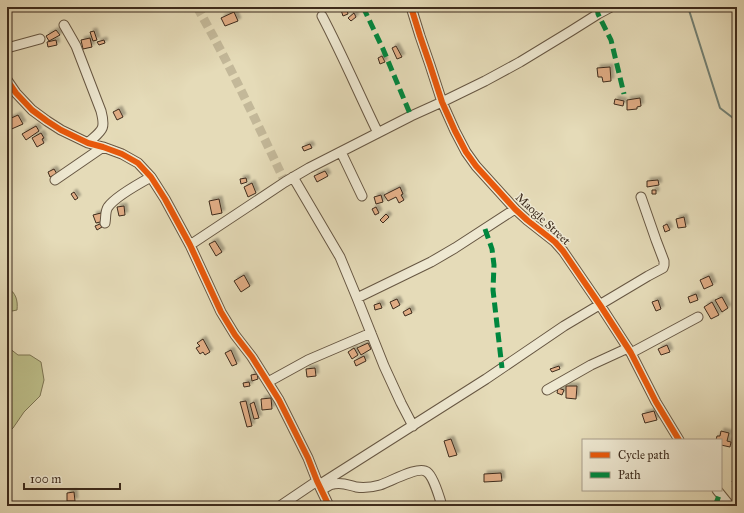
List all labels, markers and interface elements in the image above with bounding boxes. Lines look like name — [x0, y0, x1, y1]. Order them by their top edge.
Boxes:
street label: Maogle Street — [512, 190, 574, 249]
legend — [582, 439, 722, 491]
text: Cycle path — [618, 448, 670, 462]
scale bar — [24, 465, 120, 491]
text: Path — [618, 468, 641, 482]
text: 100 m — [30, 472, 61, 486]

